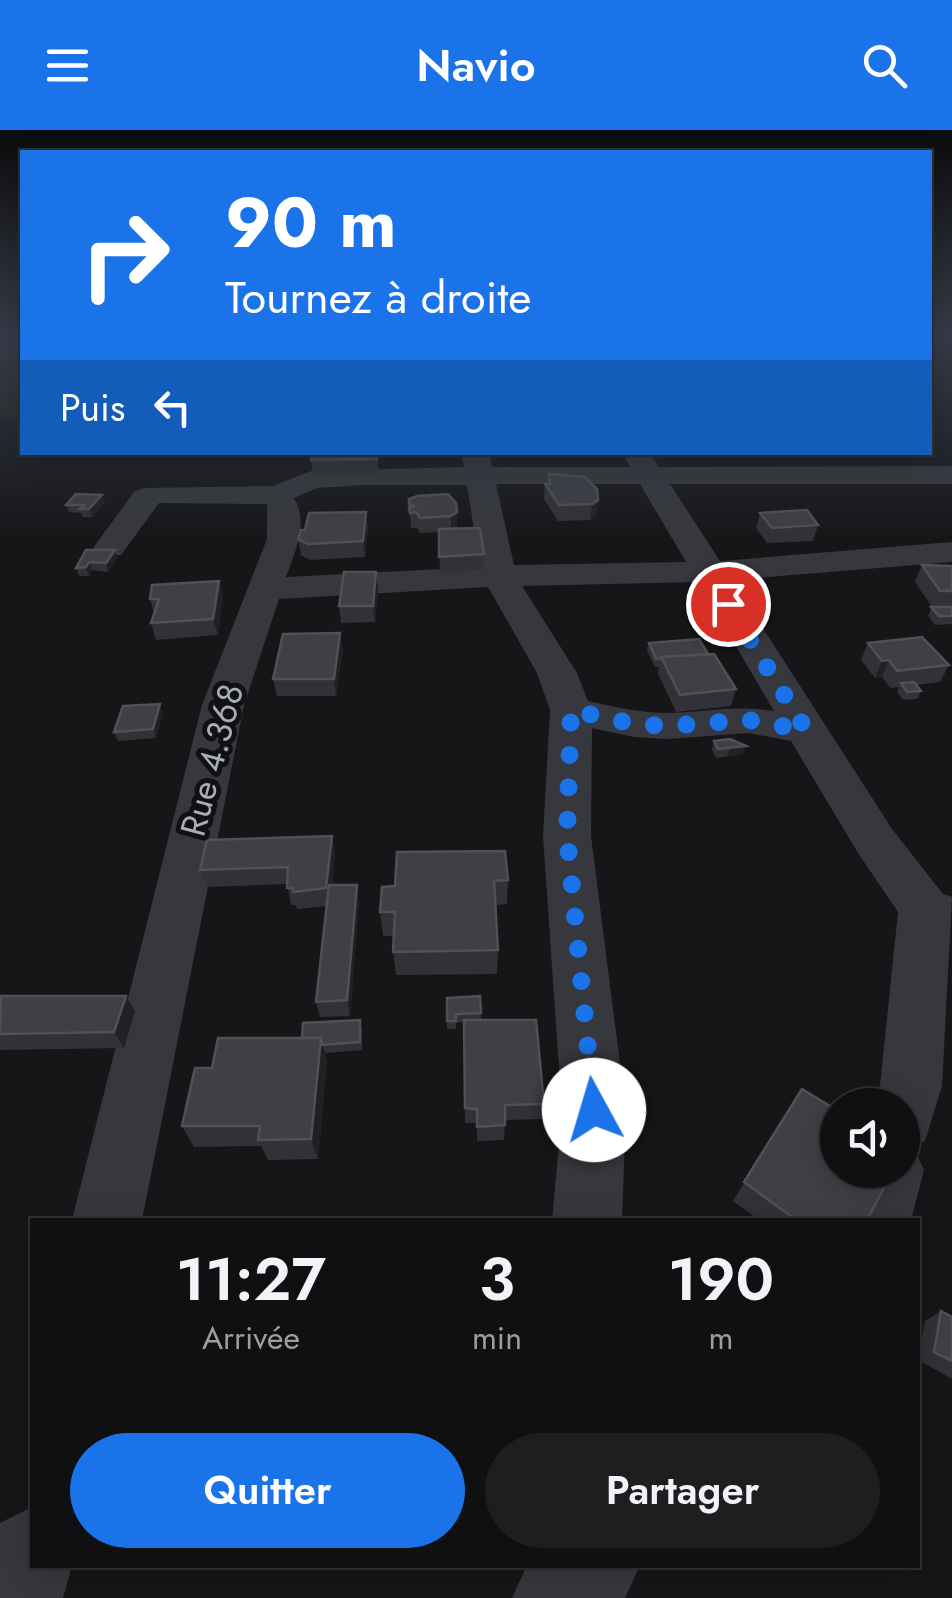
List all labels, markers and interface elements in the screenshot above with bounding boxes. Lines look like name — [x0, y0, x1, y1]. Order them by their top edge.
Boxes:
text: Navio — [416, 33, 536, 98]
icon: menu — [40, 38, 95, 93]
icon: search — [857, 38, 912, 93]
text: 90 m — [225, 172, 397, 273]
icon: right — [60, 190, 190, 320]
text: Tournez à droite — [225, 265, 531, 330]
text: Puis — [60, 380, 125, 435]
icon: left — [145, 380, 200, 435]
pin — [686, 562, 771, 647]
icon: arrive — [701, 577, 756, 632]
street label: Rue 4.368 — [168, 678, 256, 842]
position arrow — [542, 1058, 646, 1162]
map controls — [820, 1088, 920, 1188]
button: sound — [820, 1088, 920, 1188]
text: 11:27 — [176, 1236, 326, 1323]
text: 3 — [479, 1236, 515, 1323]
text: 190 — [668, 1236, 774, 1323]
text: Arrivée — [202, 1315, 300, 1361]
text: min — [472, 1315, 522, 1361]
text: m — [708, 1315, 733, 1361]
button: Quitter — [70, 1433, 465, 1548]
button: Partager — [485, 1433, 880, 1548]

